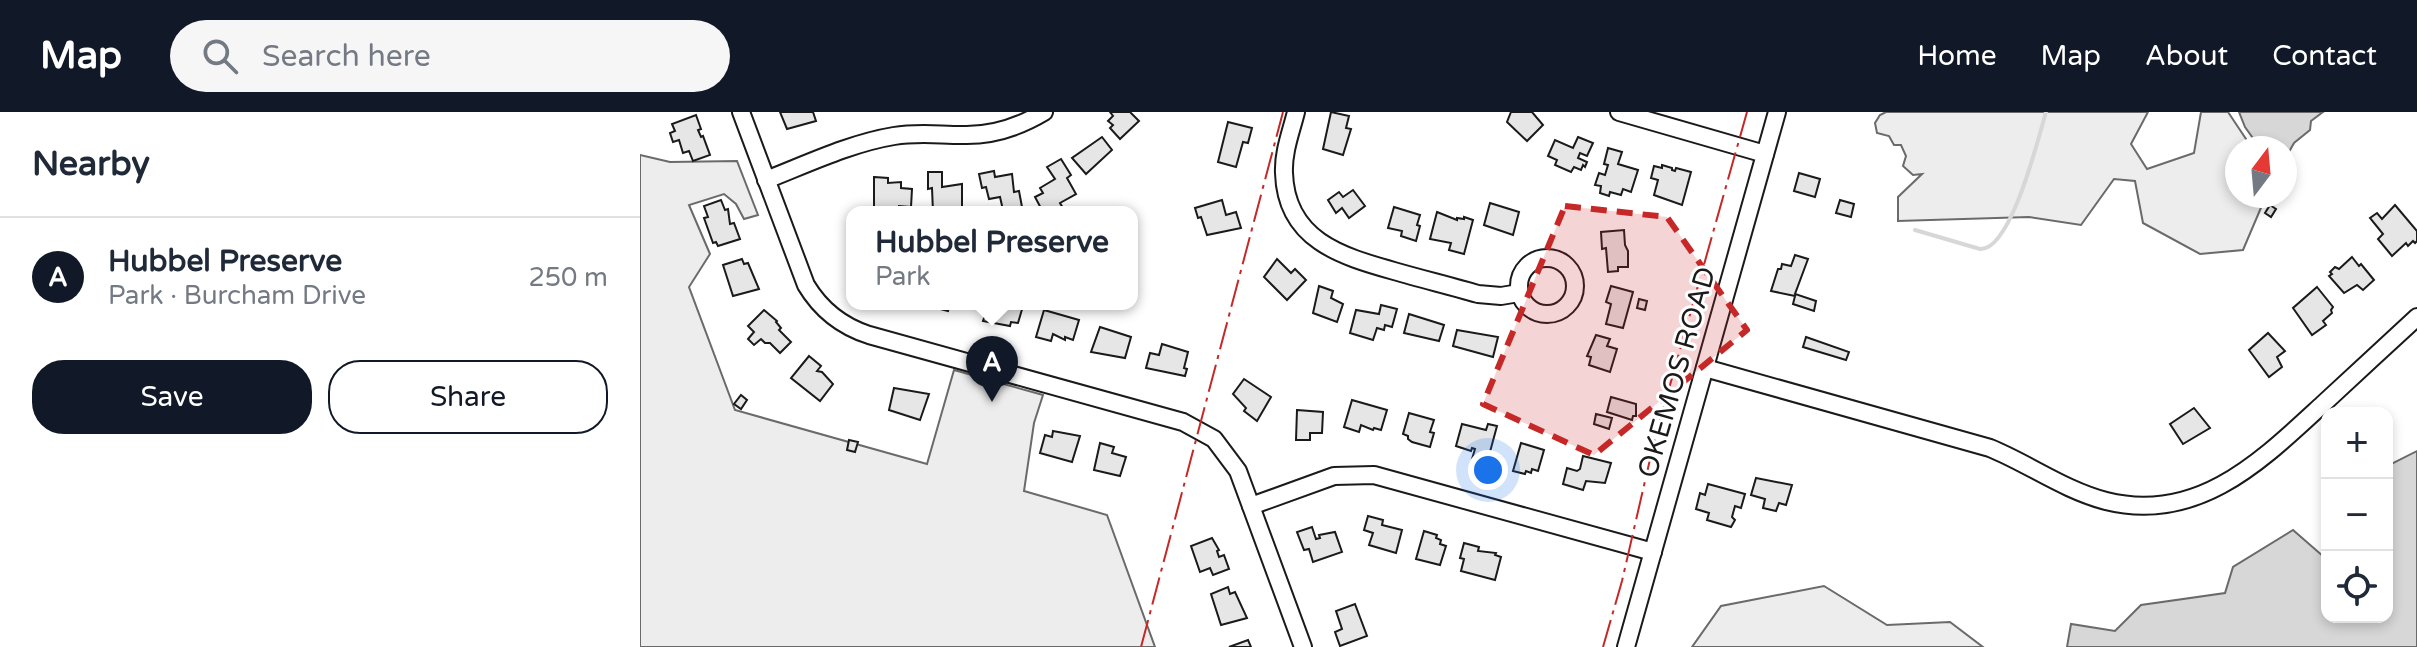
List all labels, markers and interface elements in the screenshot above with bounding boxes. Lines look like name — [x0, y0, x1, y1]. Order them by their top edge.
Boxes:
search box — [170, 20, 730, 92]
text: Map — [40, 33, 122, 79]
icon: search — [198, 34, 242, 78]
text: Search here — [262, 38, 431, 75]
text: Home — [1917, 39, 1997, 73]
text: Map — [2041, 39, 2101, 73]
text: About — [2145, 39, 2228, 73]
text: Contact — [2272, 39, 2377, 73]
north arrow — [2225, 136, 2297, 208]
text: Nearby — [32, 144, 150, 185]
popup — [846, 206, 1138, 310]
text: Hubbel Preserve — [875, 224, 1109, 261]
text: Hubbel Preserve — [108, 243, 342, 280]
text: Park — [875, 261, 930, 292]
text: A — [48, 262, 68, 293]
text: 250 m — [528, 262, 608, 293]
street label: OKEMOS ROAD — [1631, 263, 1723, 482]
text: Park · Burcham Drive — [108, 280, 366, 311]
pin: A — [966, 336, 1018, 402]
button: Save — [32, 360, 312, 434]
button: Share — [328, 360, 608, 434]
map controls — [2321, 407, 2393, 623]
button: + — [2321, 407, 2393, 479]
your location — [1468, 450, 1508, 490]
button: − — [2321, 479, 2393, 551]
button: locate — [2321, 551, 2393, 623]

